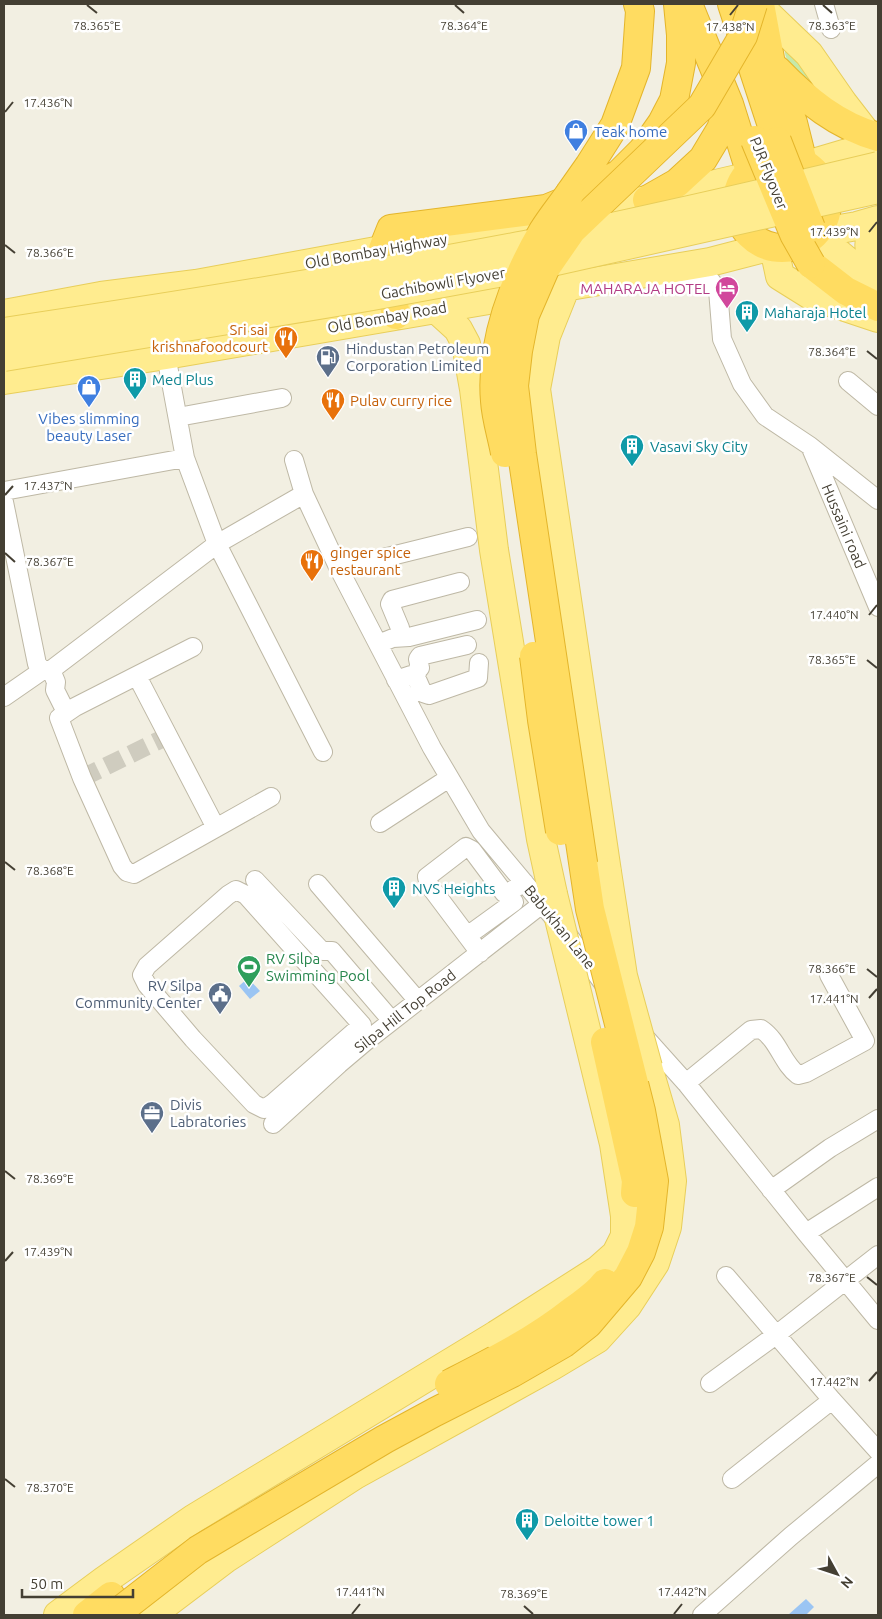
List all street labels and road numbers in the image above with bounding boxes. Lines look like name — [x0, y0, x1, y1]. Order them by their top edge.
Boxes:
street label: PJR Flyover — [747, 134, 791, 212]
street label: Old Bombay Highway — [304, 230, 448, 272]
street label: Gachibowli Flyover — [379, 264, 507, 302]
street label: Old Bombay Road — [326, 298, 448, 336]
street label: Hussaini road — [819, 481, 869, 571]
street label: Babukhan Lane — [521, 882, 599, 972]
street label: Silpa Hill Top Road — [351, 966, 459, 1056]

